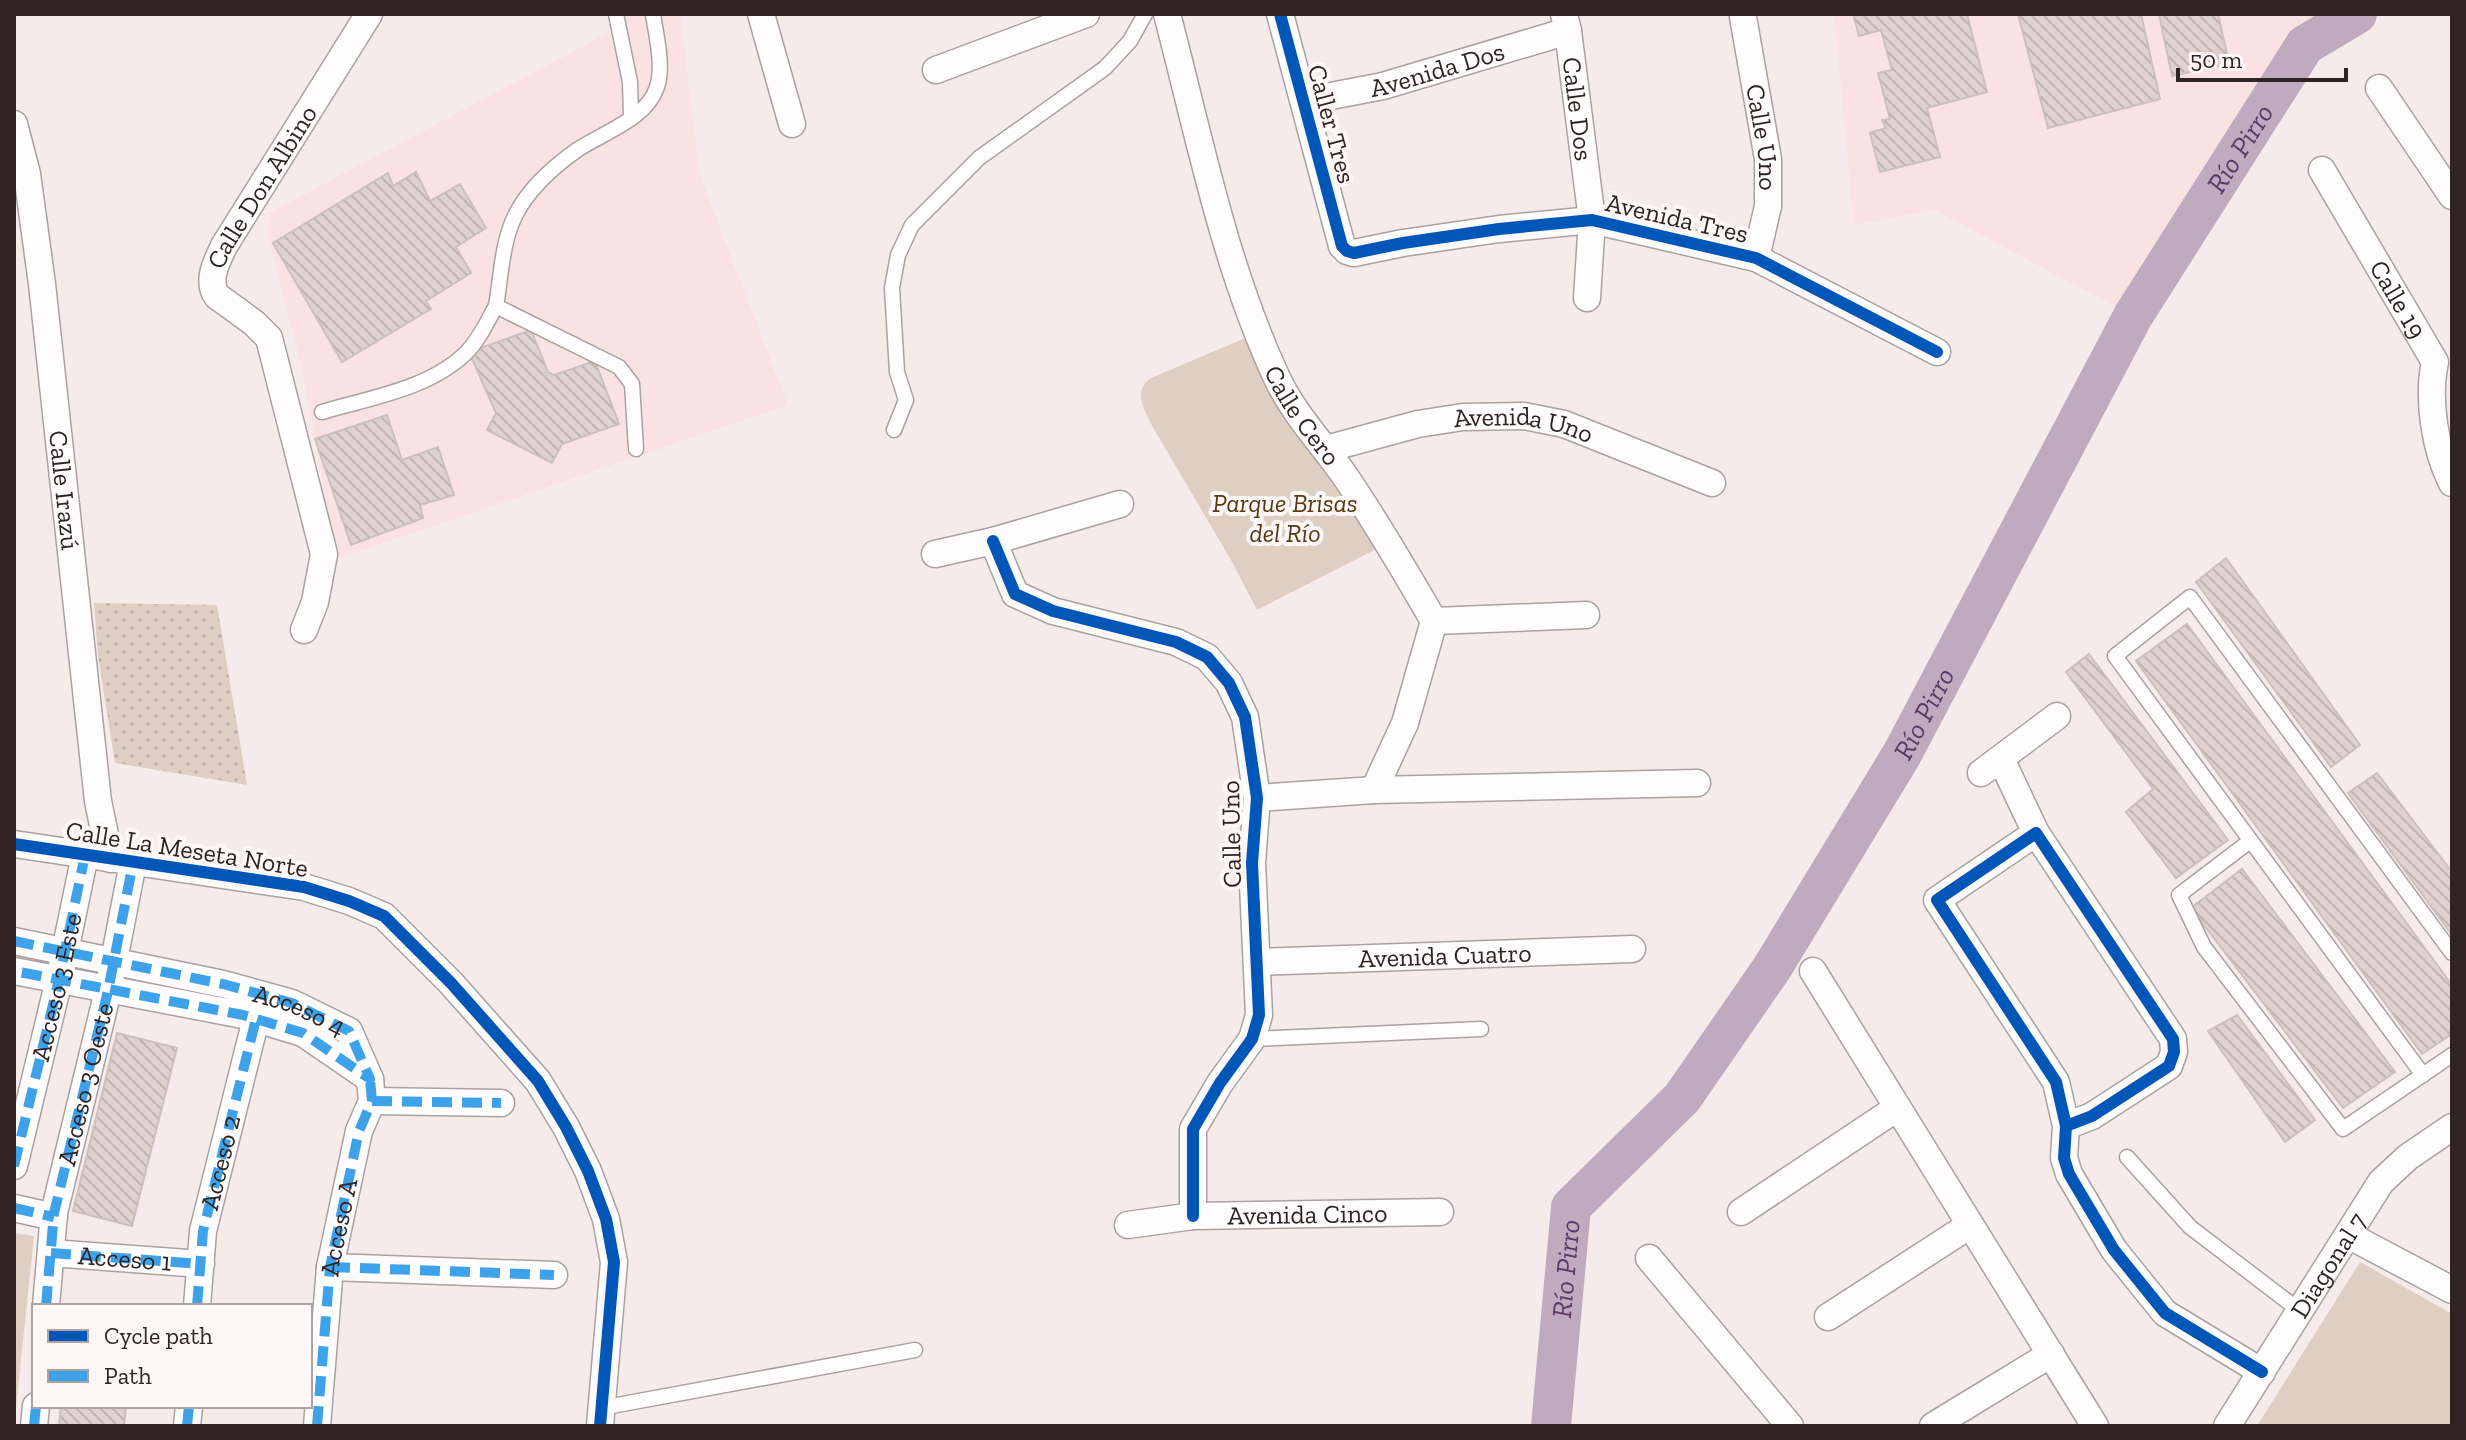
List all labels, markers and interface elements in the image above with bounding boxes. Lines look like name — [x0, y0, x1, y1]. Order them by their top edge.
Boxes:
scale bar — [2178, 32, 2346, 82]
street label: Avenida Dos — [1367, 35, 1508, 104]
text: 50 m — [2190, 45, 2243, 74]
street label: Calle Dos — [1555, 55, 1600, 163]
street label: Caller Tres — [1301, 61, 1363, 187]
street label: Calle Uno — [1739, 81, 1784, 191]
water label: Río Pirro — [2200, 98, 2280, 199]
street label: Calle Don Albino — [200, 99, 324, 273]
street label: Avenida Tres — [1603, 186, 1751, 250]
street label: Calle 19 — [2363, 254, 2433, 344]
street label: Calle Cero — [1257, 360, 1348, 472]
street label: Avenida Uno — [1451, 400, 1598, 450]
street label: Calle Irazú — [42, 429, 87, 552]
park label: Parque Brisas del Río — [1212, 487, 1358, 549]
water label: Río Pirro — [1886, 662, 1962, 765]
street label: Calle Uno — [1214, 780, 1248, 888]
street label: Calle La Meseta Norte — [64, 814, 310, 884]
street label: Acceso 3 Este — [24, 910, 88, 1064]
street label: Avenida Cuatro — [1358, 936, 1532, 974]
street label: Acceso 4 — [250, 977, 351, 1043]
street label: Acceso 3 Oeste — [50, 999, 121, 1169]
street label: Acceso 2 — [193, 1112, 247, 1213]
street label: Acceso A — [313, 1174, 365, 1278]
street label: Avenida Cinco — [1227, 1197, 1388, 1231]
street label: Diagonal 7 — [2283, 1207, 2374, 1324]
water label: Río Pirro — [1545, 1218, 1587, 1319]
street label: Acceso 1 — [77, 1239, 173, 1278]
legend — [32, 1304, 312, 1408]
text: Cycle path — [104, 1321, 213, 1350]
text: Path — [104, 1361, 152, 1390]

